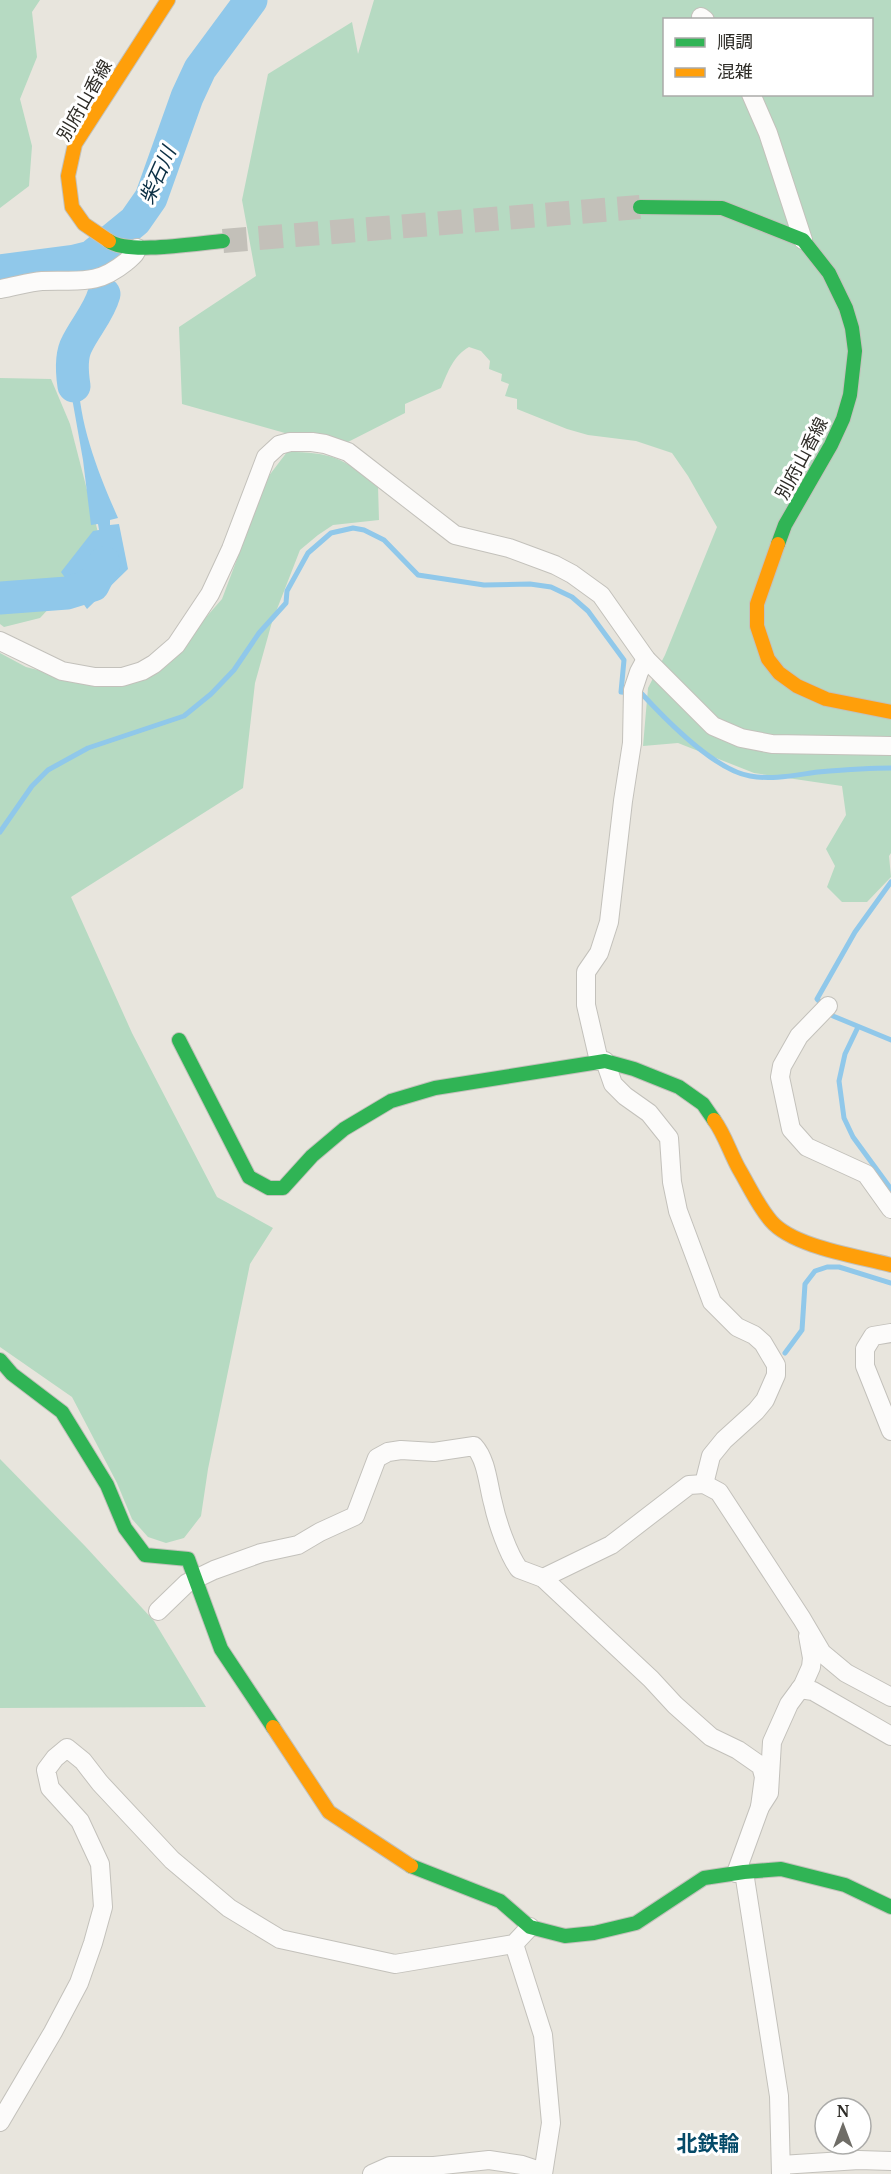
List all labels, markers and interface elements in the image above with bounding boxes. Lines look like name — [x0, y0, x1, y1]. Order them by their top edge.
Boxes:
legend — [663, 18, 873, 96]
text: 順調 — [717, 29, 753, 53]
street label: 別府山香線 — [51, 55, 117, 145]
text: 混雑 — [717, 59, 753, 83]
water label: 柴石川 — [132, 140, 182, 208]
street label: 別府山香線 — [769, 413, 833, 503]
north arrow — [813, 2096, 873, 2156]
text: N — [837, 2100, 850, 2122]
district label: 北鉄輪 — [677, 2129, 740, 2157]

